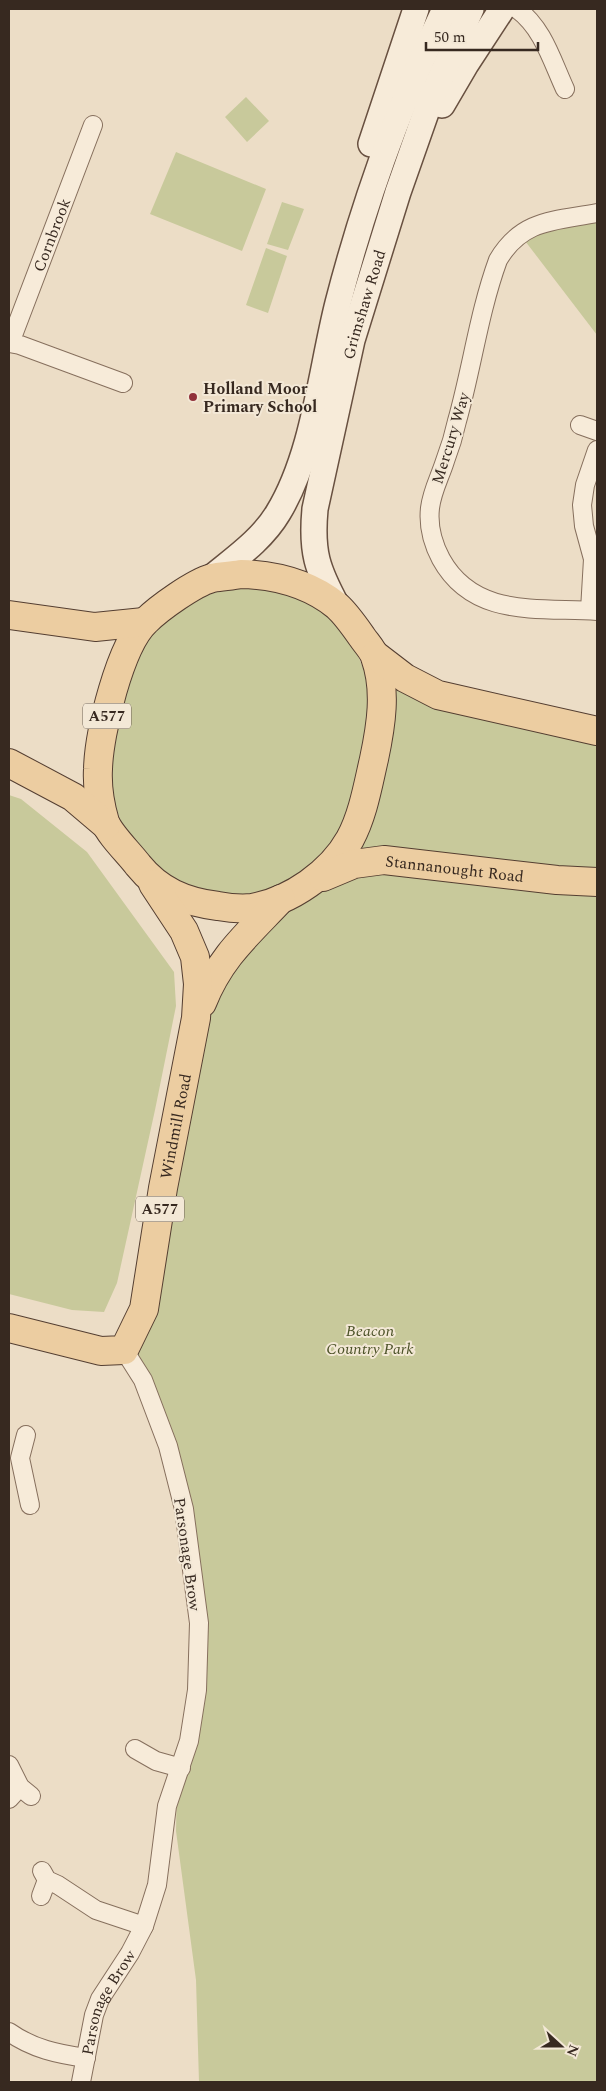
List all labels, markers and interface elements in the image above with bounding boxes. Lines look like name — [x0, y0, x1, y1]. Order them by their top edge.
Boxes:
scale bar — [426, 20, 538, 52]
text: 50 m — [434, 26, 466, 49]
street label: Cornbrook — [27, 194, 77, 275]
street label: Grimshaw Road — [337, 247, 392, 362]
place label: Holland Moor Primary School — [203, 377, 317, 419]
street label: Mercury Way — [426, 388, 477, 487]
marker: Holland Moor Primary School — [187, 391, 199, 403]
road number: A577 — [83, 704, 131, 728]
street label: Stannanought Road — [384, 849, 525, 889]
street label: Windmill Road — [154, 1071, 198, 1181]
road number: A577 — [136, 1196, 184, 1222]
park label: Beacon Country Park — [326, 1319, 414, 1361]
street label: Parsonage Brow — [167, 1496, 207, 1613]
street label: Parsonage Brow — [75, 1945, 143, 2057]
north arrow — [536, 2021, 586, 2071]
text: N — [561, 2041, 585, 2060]

